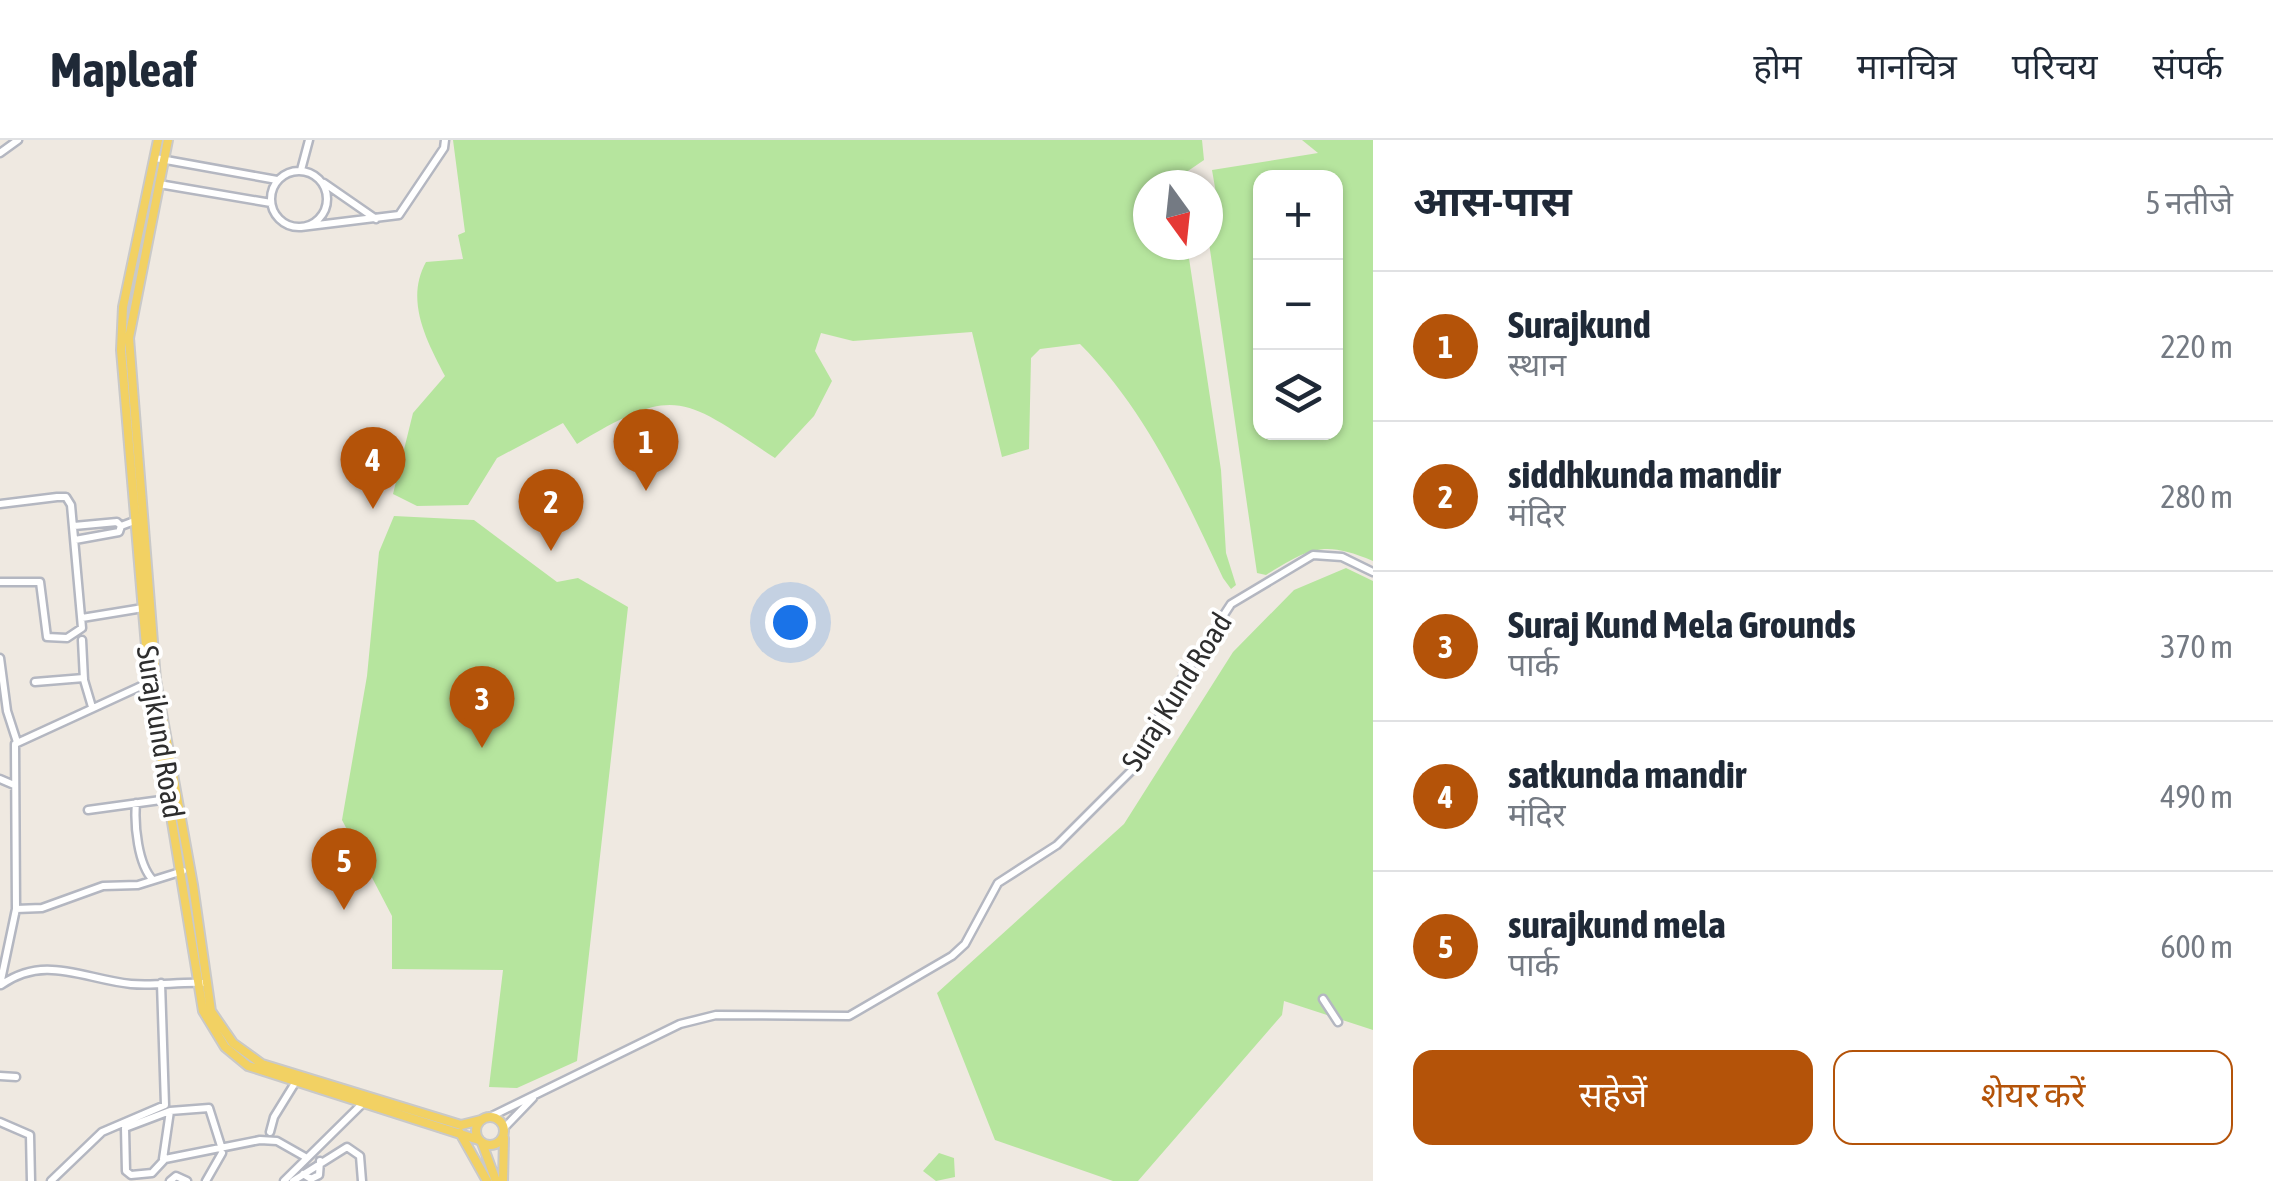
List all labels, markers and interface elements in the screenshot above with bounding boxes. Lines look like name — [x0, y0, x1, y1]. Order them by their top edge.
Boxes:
text: Mapleaf — [50, 42, 197, 97]
text: होम — [1753, 46, 1802, 86]
text: मानचित्र — [1857, 46, 1957, 86]
text: परिचय — [2012, 46, 2098, 86]
text: संपर्क — [2153, 46, 2223, 86]
north arrow — [1133, 170, 1223, 260]
map controls — [1253, 170, 1343, 440]
button: + — [1253, 170, 1343, 260]
text: आस-पास — [1413, 177, 1572, 225]
text: 5 नतीजे — [2146, 184, 2233, 221]
button: − — [1253, 260, 1343, 350]
text: Surajkund — [1508, 303, 1651, 346]
text: 1 — [1438, 328, 1453, 365]
text: 220 m — [2160, 328, 2233, 365]
text: स्थान — [1508, 346, 1566, 383]
button: layers — [1253, 350, 1343, 440]
pin: 1 — [614, 408, 678, 491]
pin: 4 — [340, 426, 406, 509]
text: siddhkunda mandir — [1508, 453, 1780, 496]
pin: 2 — [518, 468, 584, 551]
text: 2 — [1438, 478, 1453, 515]
text: 280 m — [2160, 478, 2233, 515]
text: मंदिर — [1508, 496, 1566, 533]
your location — [765, 597, 816, 648]
text: Suraj Kund Mela Grounds — [1508, 603, 1856, 646]
street label: Suraj Kund Road — [1114, 606, 1238, 777]
text: 3 — [1438, 628, 1453, 665]
text: 370 m — [2160, 628, 2233, 665]
street label: Surajkund Road — [131, 643, 191, 820]
text: पार्क — [1508, 646, 1559, 683]
pin: 3 — [450, 666, 514, 748]
text: satkunda mandir — [1508, 753, 1746, 796]
text: 4 — [1438, 778, 1453, 815]
text: 490 m — [2160, 778, 2233, 815]
text: मंदिर — [1508, 796, 1566, 833]
pin: 5 — [312, 828, 376, 910]
text: surajkund mela — [1508, 903, 1726, 946]
text: 5 — [1438, 928, 1453, 965]
text: 600 m — [2160, 928, 2233, 965]
text: पार्क — [1508, 946, 1559, 983]
button: सहेजें — [1413, 1050, 1813, 1145]
button: शेयर करें — [1833, 1050, 2233, 1145]

